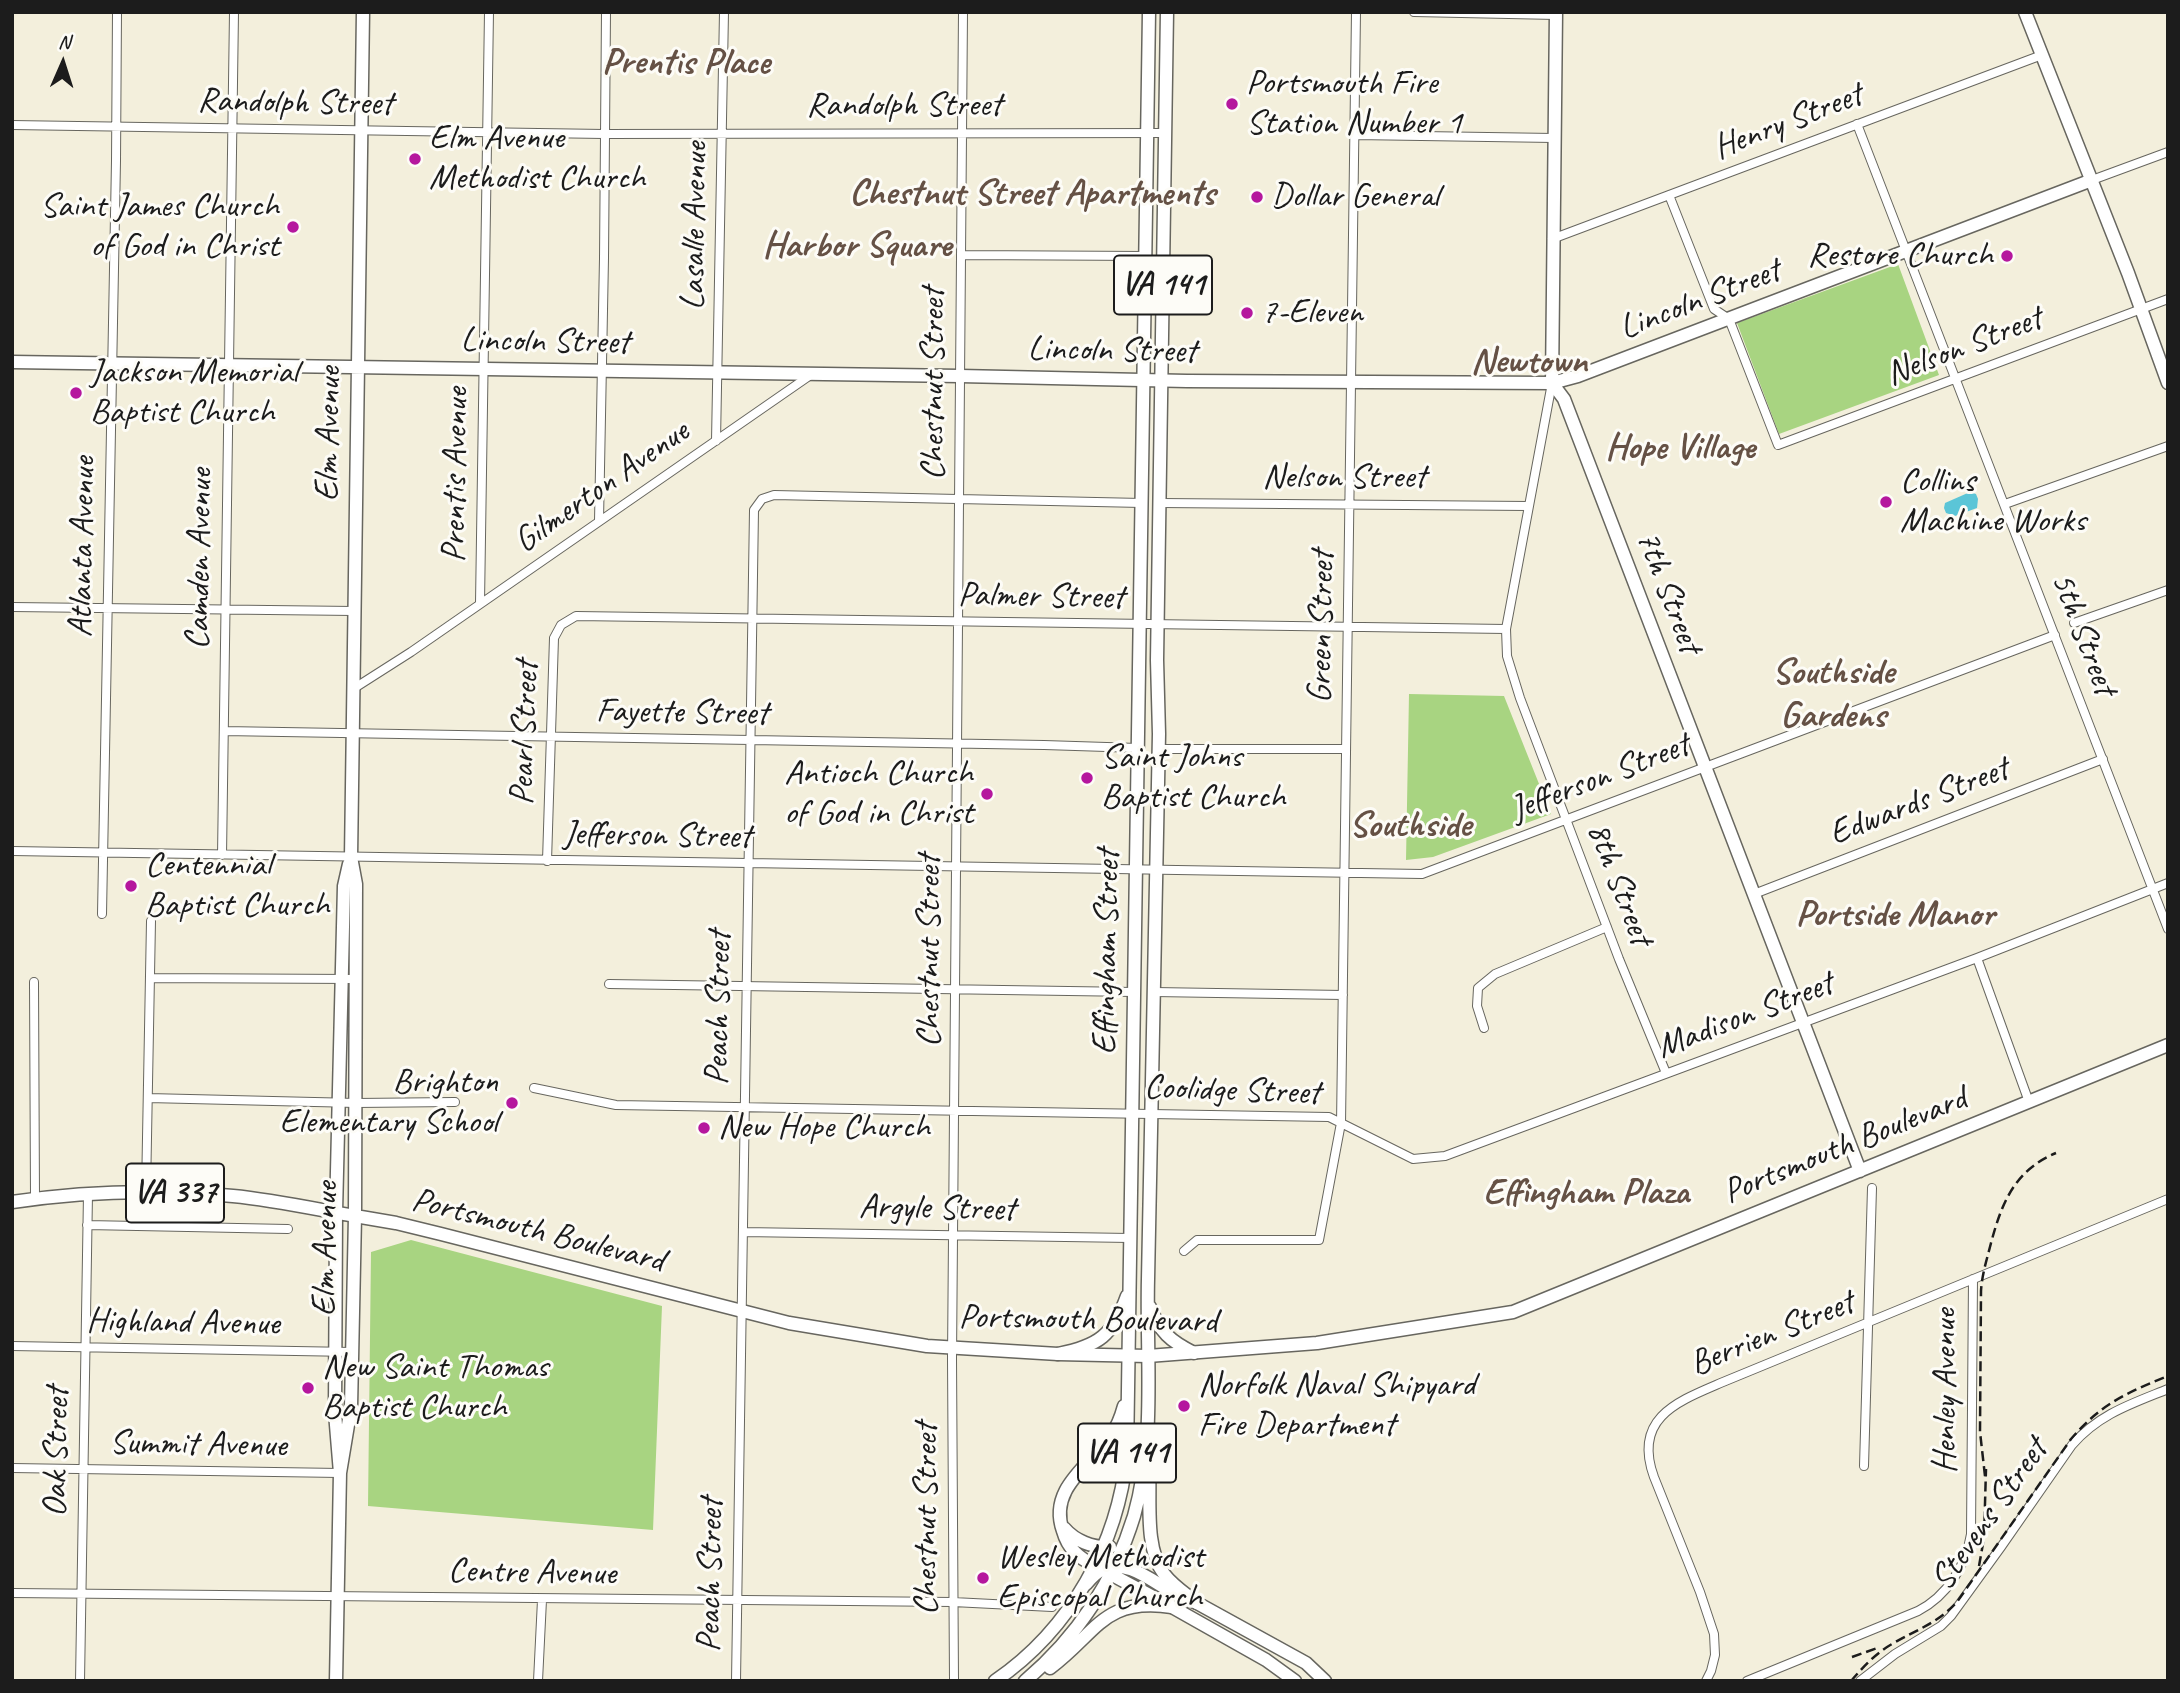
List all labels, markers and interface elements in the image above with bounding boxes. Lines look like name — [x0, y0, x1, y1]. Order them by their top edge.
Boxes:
north arrow — [28, 28, 98, 98]
text: N — [58, 30, 71, 54]
district label: Prentis Place — [602, 41, 770, 85]
place label: Portsmouth Fire Station Number 1 — [1246, 63, 1462, 145]
street label: Henry Street — [1708, 74, 1868, 170]
street label: Randolph Street — [197, 80, 393, 126]
street label: Randolph Street — [806, 85, 1002, 127]
marker: Portsmouth Fire Station Number 1 — [1224, 96, 1240, 112]
place label: Elm Avenue Methodist Church — [429, 118, 645, 200]
street label: Lasalle Avenue — [673, 142, 717, 310]
marker: Elm Avenue Methodist Church — [407, 151, 423, 167]
district label: Chestnut Street Apartments — [849, 172, 1215, 216]
place label: Dollar General — [1271, 176, 1439, 218]
place label: Saint James Church of God in Christ — [40, 186, 279, 268]
marker: Dollar General — [1249, 189, 1265, 205]
marker: Saint James Church of God in Christ — [285, 219, 301, 235]
district label: Harbor Square — [763, 224, 951, 268]
place label: Restore Church — [1807, 235, 1993, 277]
marker: Restore Church — [1999, 248, 2015, 264]
street label: Lincoln Street — [1614, 250, 1786, 350]
road number: VA 141 — [1114, 256, 1212, 314]
street label: Chestnut Street — [913, 288, 955, 480]
place label: 7-Eleven — [1261, 292, 1363, 334]
street label: Nelson Street — [1880, 298, 2048, 396]
marker: 7-Eleven — [1239, 305, 1255, 321]
street label: Lincoln Street — [460, 320, 630, 364]
street label: Lincoln Street — [1027, 329, 1197, 373]
district label: Newtown — [1471, 340, 1587, 384]
place label: Jackson Memorial Baptist Church — [90, 352, 298, 434]
street label: Elm Avenue — [307, 366, 351, 502]
marker: Jackson Memorial Baptist Church — [68, 385, 84, 401]
street label: Prentis Avenue — [433, 387, 479, 563]
street label: Gilmerton Avenue — [506, 411, 698, 563]
district label: Hope Village — [1605, 426, 1755, 470]
street label: Atlanta Avenue — [60, 456, 106, 638]
street label: Nelson Street — [1262, 457, 1426, 499]
place label: Collins Machine Works — [1900, 461, 2086, 543]
street label: Camden Avenue — [177, 468, 223, 650]
marker: Collins Machine Works — [1878, 494, 1894, 510]
street label: 7th Street — [1625, 525, 1711, 659]
street label: Green Street — [1300, 550, 1344, 704]
street label: 5th Street — [2040, 567, 2126, 701]
street label: Palmer Street — [958, 575, 1124, 619]
district label: Southside Gardens — [1772, 651, 1894, 738]
street label: Pearl Street — [501, 660, 549, 806]
street label: Fayette Street — [596, 691, 768, 735]
street label: Jefferson Street — [1505, 725, 1695, 831]
place label: Saint Johns Baptist Church — [1101, 737, 1285, 819]
street label: Edwards Street — [1823, 749, 2015, 855]
place label: Antioch Church of God in Christ — [784, 753, 973, 835]
marker: Saint Johns Baptist Church — [1079, 770, 1095, 786]
marker: Antioch Church of God in Christ — [979, 786, 995, 802]
district label: Southside — [1349, 804, 1471, 848]
street label: Jefferson Street — [563, 813, 751, 859]
street label: 8th Street — [1576, 817, 1662, 951]
place label: Centennial Baptist Church — [145, 845, 329, 927]
street label: Effingham Street — [1084, 849, 1130, 1055]
street label: Chestnut Street — [909, 855, 951, 1047]
marker: Centennial Baptist Church — [123, 878, 139, 894]
district label: Portside Manor — [1796, 893, 1994, 937]
street label: Peach Street — [697, 931, 741, 1085]
street label: Madison Street — [1651, 963, 1839, 1069]
place label: Brighton Elementary School — [279, 1062, 498, 1144]
street label: Coolidge Street — [1143, 1067, 1321, 1115]
street label: Portsmouth Boulevard — [1717, 1078, 1973, 1214]
marker: Brighton Elementary School — [504, 1095, 520, 1111]
place label: New Hope Church — [718, 1107, 930, 1149]
marker: New Hope Church — [696, 1120, 712, 1136]
road number: VA 337 — [126, 1163, 224, 1222]
district label: Effingham Plaza — [1483, 1171, 1689, 1215]
street label: Portsmouth Boulevard — [407, 1179, 669, 1283]
street label: Elm Avenue — [304, 1181, 348, 1317]
street label: Argyle Street — [859, 1187, 1015, 1231]
street label: Berrien Street — [1684, 1282, 1860, 1386]
street label: Portsmouth Boulevard — [958, 1297, 1218, 1343]
street label: Highland Avenue — [86, 1300, 280, 1346]
street label: Henley Avenue — [1925, 1309, 1967, 1473]
place label: New Saint Thomas Baptist Church — [322, 1347, 548, 1429]
place label: Norfolk Naval Shipyard Fire Department — [1198, 1365, 1475, 1447]
marker: New Saint Thomas Baptist Church — [300, 1380, 316, 1396]
street label: Oak Street — [35, 1387, 79, 1517]
marker: Norfolk Naval Shipyard Fire Department — [1176, 1398, 1192, 1414]
street label: Summit Avenue — [109, 1422, 287, 1468]
street label: Chestnut Street — [906, 1423, 948, 1615]
road number: VA 141 — [1078, 1424, 1176, 1483]
street label: Stevens Street — [1922, 1431, 2058, 1599]
street label: Peach Street — [689, 1498, 733, 1652]
place label: Wesley Methodist Episcopal Church — [997, 1537, 1204, 1619]
street label: Centre Avenue — [448, 1551, 616, 1595]
marker: Wesley Methodist Episcopal Church — [975, 1570, 991, 1586]

